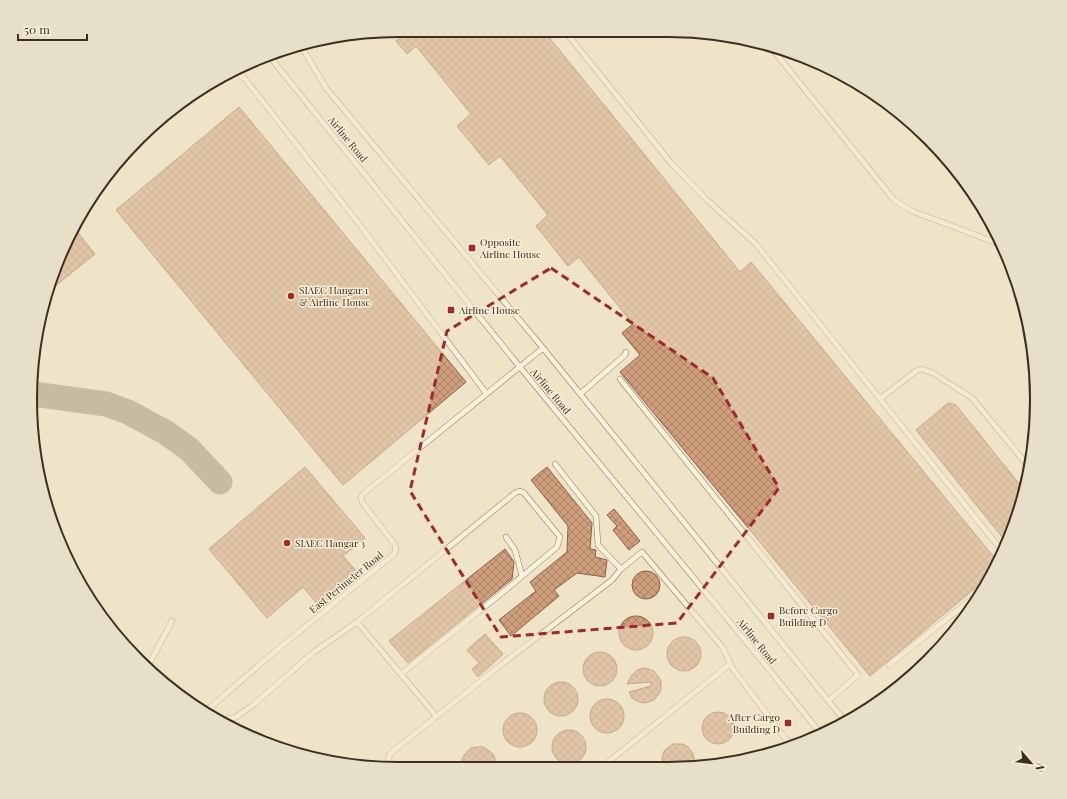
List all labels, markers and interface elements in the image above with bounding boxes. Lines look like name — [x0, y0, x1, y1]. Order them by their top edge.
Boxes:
scale bar — [18, 16, 87, 42]
text: 50 m — [24, 21, 50, 37]
street label: Airline Road — [324, 112, 371, 165]
place label: Opposite Airline House — [479, 235, 541, 261]
marker: Opposite Airline House — [467, 243, 477, 253]
place label: SIAEC Hangar 1 & Airline House — [299, 283, 371, 309]
marker: SIAEC Hangar 1 & Airline House — [286, 291, 296, 301]
place label: Airline House — [458, 303, 520, 317]
marker: Airline House — [446, 305, 456, 315]
street label: Airline Road — [527, 364, 574, 417]
place label: SIAEC Hangar 3 — [295, 536, 366, 550]
marker: SIAEC Hangar 3 — [282, 538, 292, 548]
street label: East Perimeter Road — [306, 548, 386, 616]
place label: Before Cargo Building D — [779, 603, 838, 629]
marker: Before Cargo Building D — [766, 611, 776, 621]
street label: Airline Road — [733, 614, 780, 667]
place label: After Cargo Building D — [727, 710, 781, 736]
marker: After Cargo Building D — [783, 718, 793, 728]
north arrow — [1011, 743, 1051, 783]
text: N — [1032, 761, 1049, 775]

